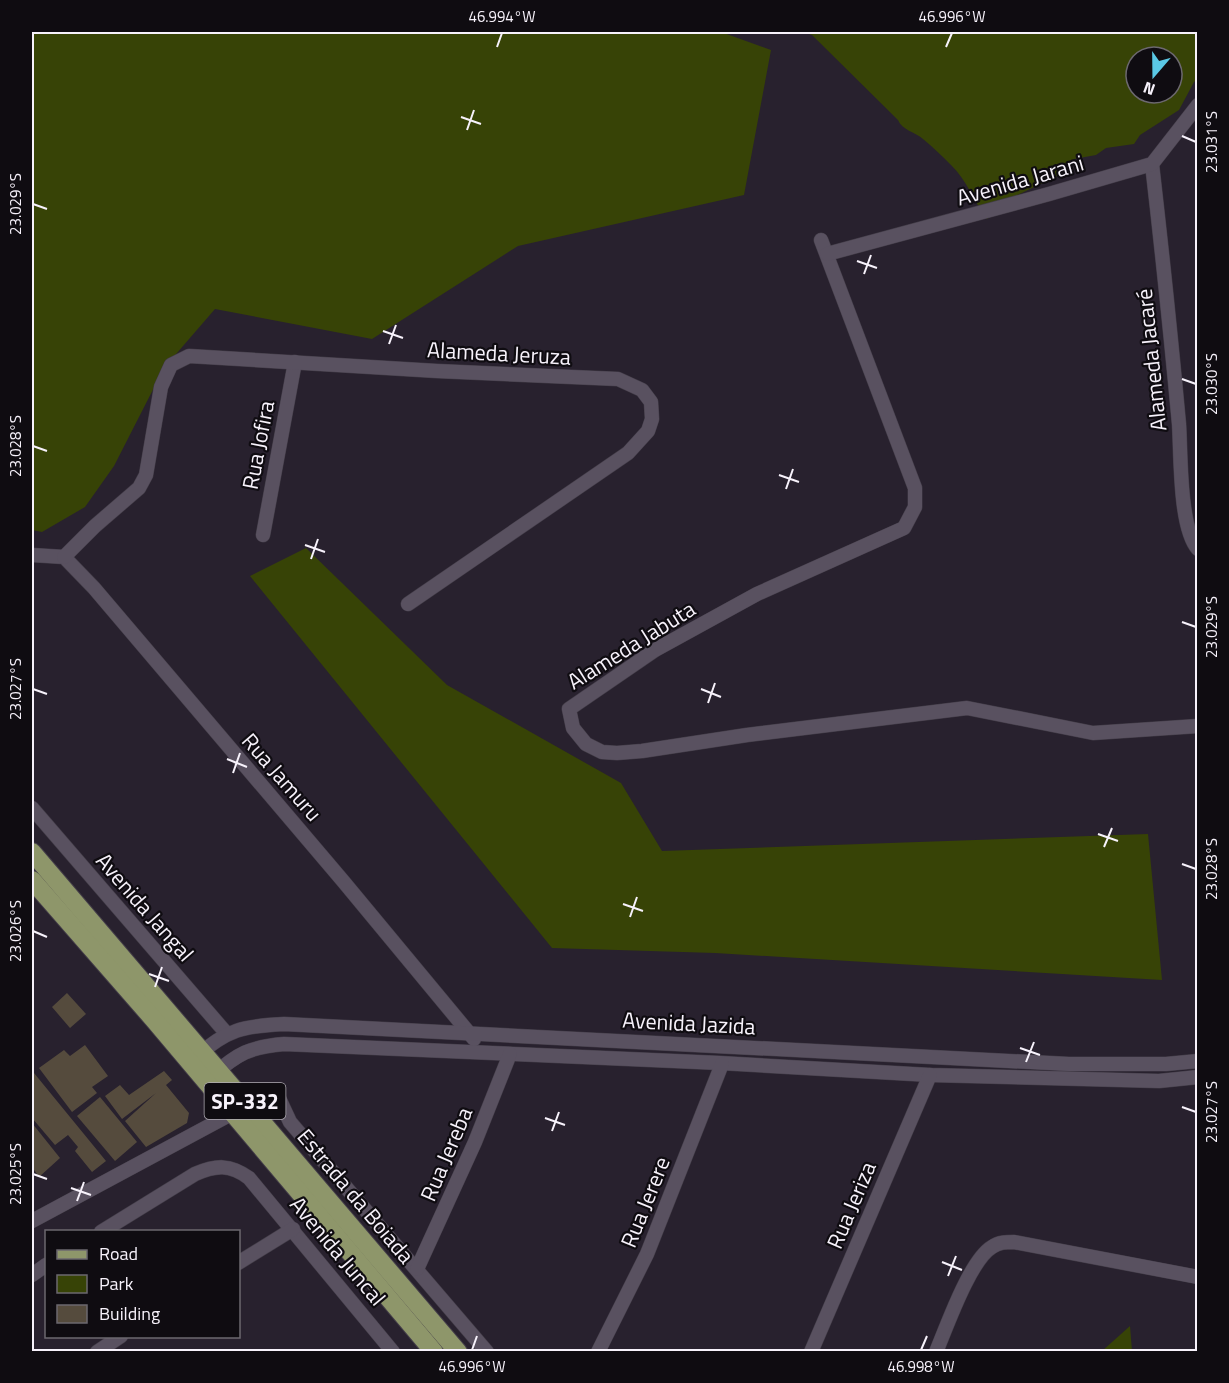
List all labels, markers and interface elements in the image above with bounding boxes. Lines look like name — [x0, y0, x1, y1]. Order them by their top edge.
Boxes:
text: 46.994°W — [469, 5, 535, 28]
text: 46.996°W — [919, 5, 985, 28]
north arrow — [1124, 45, 1184, 105]
text: N — [1140, 76, 1158, 102]
text: 23.031°S — [1200, 111, 1223, 173]
street label: Avenida Jarani — [952, 146, 1088, 214]
text: 23.029°S — [4, 173, 27, 235]
street label: Alameda Jacaré — [1127, 287, 1175, 433]
street label: Alameda Jeruza — [426, 332, 572, 374]
text: 23.030°S — [1200, 353, 1223, 415]
street label: Rua Jofira — [233, 398, 283, 492]
text: 23.028°S — [4, 415, 27, 477]
street label: Alameda Jabuta — [560, 592, 702, 698]
text: 23.029°S — [1200, 596, 1223, 658]
text: 23.027°S — [4, 658, 27, 720]
street label: Rua Jamuru — [234, 725, 330, 829]
text: 23.028°S — [1200, 838, 1223, 900]
street label: Avenida Jangal — [88, 845, 202, 969]
text: 23.026°S — [4, 900, 27, 962]
street label: Avenida Jazida — [622, 1003, 756, 1043]
text: 23.027°S — [1200, 1081, 1223, 1143]
road number: SP-332 — [204, 1083, 286, 1119]
street label: Rua Jereba — [411, 1102, 481, 1206]
street label: Estrada da Boiada — [289, 1121, 423, 1271]
text: 23.025°S — [4, 1143, 27, 1205]
street label: Rua Jerere — [611, 1151, 679, 1253]
street label: Rua Jeriza — [817, 1156, 885, 1254]
street label: Avenida Juncal — [282, 1189, 394, 1313]
legend — [45, 1230, 240, 1338]
text: Road — [99, 1240, 138, 1267]
text: Park — [99, 1270, 134, 1297]
text: Building — [99, 1300, 160, 1327]
text: 46.996°W — [439, 1355, 505, 1378]
text: 46.998°W — [888, 1355, 954, 1378]

